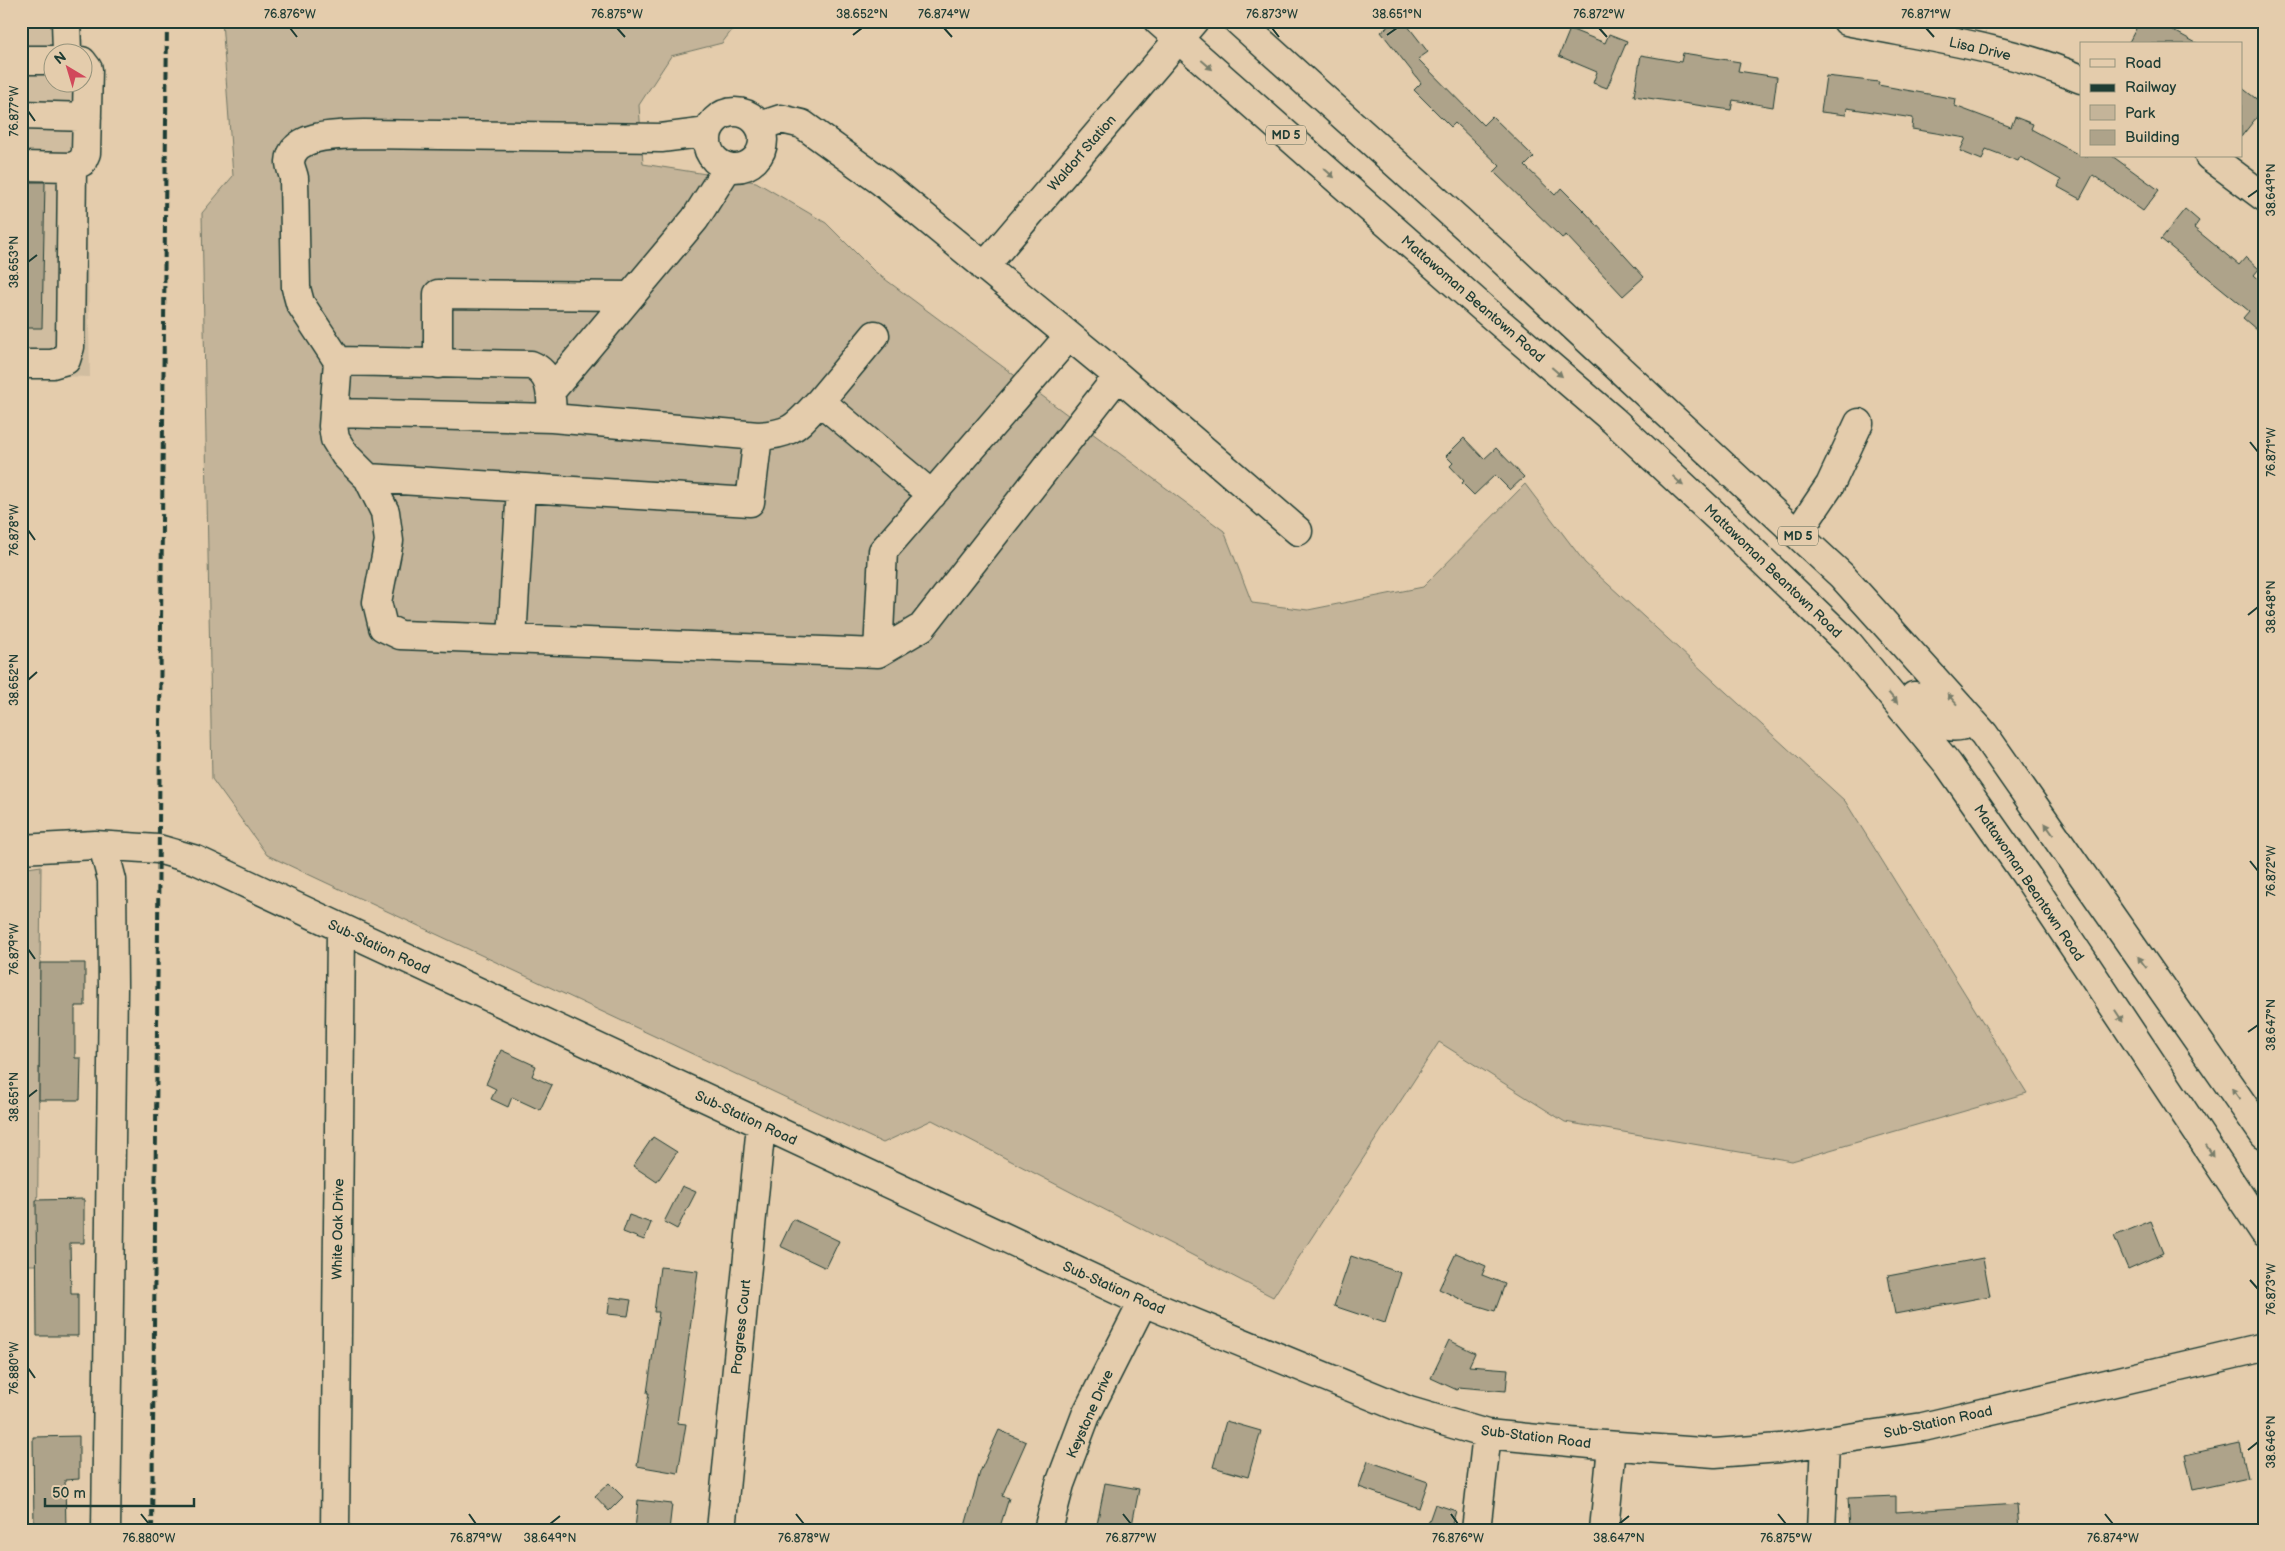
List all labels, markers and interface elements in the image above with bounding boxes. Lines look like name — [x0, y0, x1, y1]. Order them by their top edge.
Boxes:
text: 76.876°W — [264, 7, 316, 22]
text: 76.875°W — [591, 7, 643, 22]
text: 38.652°N — [836, 7, 888, 22]
text: 76.874°W — [918, 7, 970, 22]
text: 76.873°W — [1246, 7, 1298, 22]
text: 38.651°N — [1372, 7, 1422, 22]
text: 76.872°W — [1573, 7, 1625, 22]
text: 76.871°W — [1901, 7, 1951, 22]
street label: Lisa Drive — [1947, 34, 2013, 64]
north arrow — [42, 42, 92, 92]
legend — [2080, 42, 2242, 158]
text: N — [51, 48, 70, 68]
text: Road — [2125, 54, 2161, 73]
one-way arrow — [1201, 59, 1213, 71]
text: Railway — [2125, 78, 2176, 97]
text: 76.877°W — [7, 86, 22, 136]
text: Park — [2125, 104, 2156, 123]
street label: Waldorf Station — [1044, 111, 1120, 195]
road number: MD 5 — [1266, 126, 1306, 144]
text: Building — [2125, 128, 2180, 147]
text: 38.649°N — [2264, 164, 2279, 216]
one-way arrow — [1323, 167, 1335, 179]
street label: Mattawoman Beantown Road — [1398, 232, 1548, 366]
text: 38.653°N — [7, 236, 22, 288]
one-way arrow — [1550, 367, 1563, 378]
text: 76.871°W — [2264, 427, 2279, 477]
one-way arrow — [1672, 475, 1684, 487]
street label: Mattawoman Beantown Road — [1701, 501, 1845, 641]
text: 76.878°W — [7, 504, 22, 556]
road number: MD 5 — [1778, 526, 1818, 546]
text: 38.648°N — [2264, 581, 2279, 633]
text: 38.652°N — [7, 654, 22, 706]
one-way arrow — [1888, 691, 1899, 704]
one-way arrow — [1946, 693, 1958, 705]
street label: Mattawoman Beantown Road — [1970, 802, 2088, 964]
one-way arrow — [2044, 822, 2054, 836]
text: 76.872°W — [2264, 845, 2279, 897]
street label: Sub-Station Road — [325, 916, 433, 978]
text: 76.879°W — [7, 923, 22, 975]
one-way arrow — [2137, 955, 2147, 969]
text: 38.647°N — [2264, 999, 2279, 1051]
one-way arrow — [2114, 1009, 2123, 1023]
text: 38.651°N — [7, 1072, 22, 1122]
street label: Sub-Station Road — [692, 1087, 800, 1149]
one-way arrow — [2231, 1088, 2242, 1101]
one-way arrow — [2205, 1144, 2214, 1157]
street label: White Oak Drive — [329, 1178, 347, 1280]
street label: Sub-Station Road — [1060, 1258, 1168, 1318]
text: 76.873°W — [2264, 1263, 2279, 1315]
street label: Progress Court — [728, 1278, 755, 1375]
text: 76.880°W — [7, 1341, 22, 1395]
street label: Keystone Drive — [1063, 1367, 1117, 1461]
street label: Sub-Station Road — [1882, 1402, 1994, 1442]
text: 38.646°N — [2264, 1415, 2279, 1469]
street label: Sub-Station Road — [1480, 1422, 1592, 1452]
scale bar — [45, 1476, 194, 1508]
text: 50 m — [52, 1484, 86, 1503]
text: 76.880°W — [122, 1531, 176, 1546]
text: 76.879°W — [450, 1531, 502, 1546]
text: 38.649°N — [524, 1531, 576, 1546]
text: 76.878°W — [778, 1531, 830, 1546]
text: 76.877°W — [1106, 1531, 1156, 1546]
text: 76.876°W — [1432, 1531, 1484, 1546]
text: 38.647°N — [1593, 1531, 1645, 1546]
text: 76.875°W — [1760, 1531, 1812, 1546]
text: 76.874°W — [2087, 1531, 2139, 1546]

